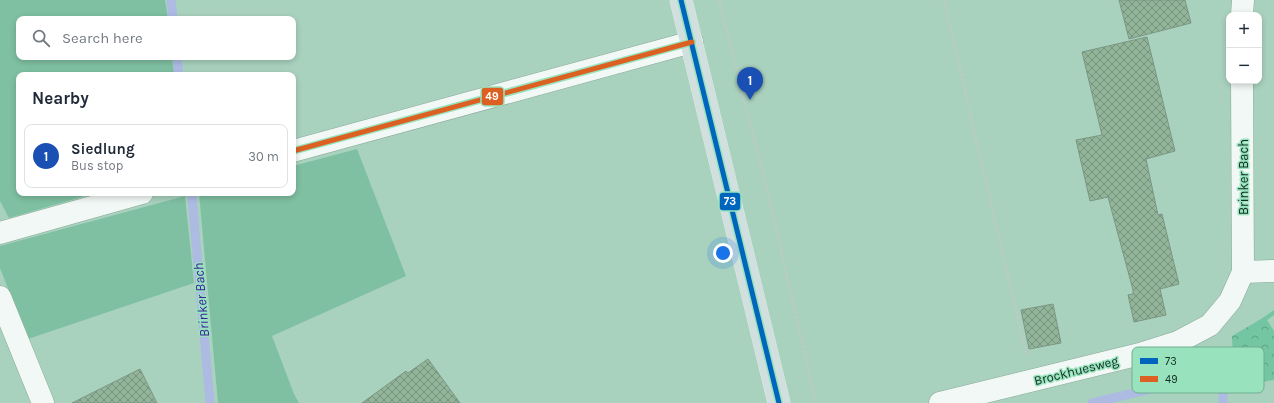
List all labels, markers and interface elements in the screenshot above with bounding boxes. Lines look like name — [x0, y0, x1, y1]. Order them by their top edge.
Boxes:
map controls — [1226, 12, 1262, 84]
button: + — [1226, 12, 1262, 48]
search box — [16, 16, 296, 60]
icon: search — [30, 27, 52, 49]
text: Search here — [62, 29, 143, 47]
button: − — [1226, 48, 1262, 84]
pin: 1 — [737, 67, 763, 100]
line badge: 49 — [481, 87, 504, 106]
text: Nearby — [32, 88, 89, 108]
text: 49 — [485, 90, 499, 103]
street label: Brinker Bach — [1236, 139, 1251, 215]
text: Siedlung — [71, 140, 135, 158]
text: 1 — [44, 149, 48, 164]
text: 30 m — [248, 149, 279, 164]
text: Bus stop — [71, 158, 123, 173]
line badge: 73 — [719, 192, 741, 211]
text: 73 — [724, 195, 736, 208]
your location — [713, 243, 733, 263]
water label: Brinker Bach — [190, 262, 213, 338]
legend — [1132, 347, 1264, 393]
street label: Brockhuesweg — [1032, 353, 1121, 388]
text: 73 — [1165, 355, 1177, 368]
text: 49 — [1165, 373, 1178, 386]

